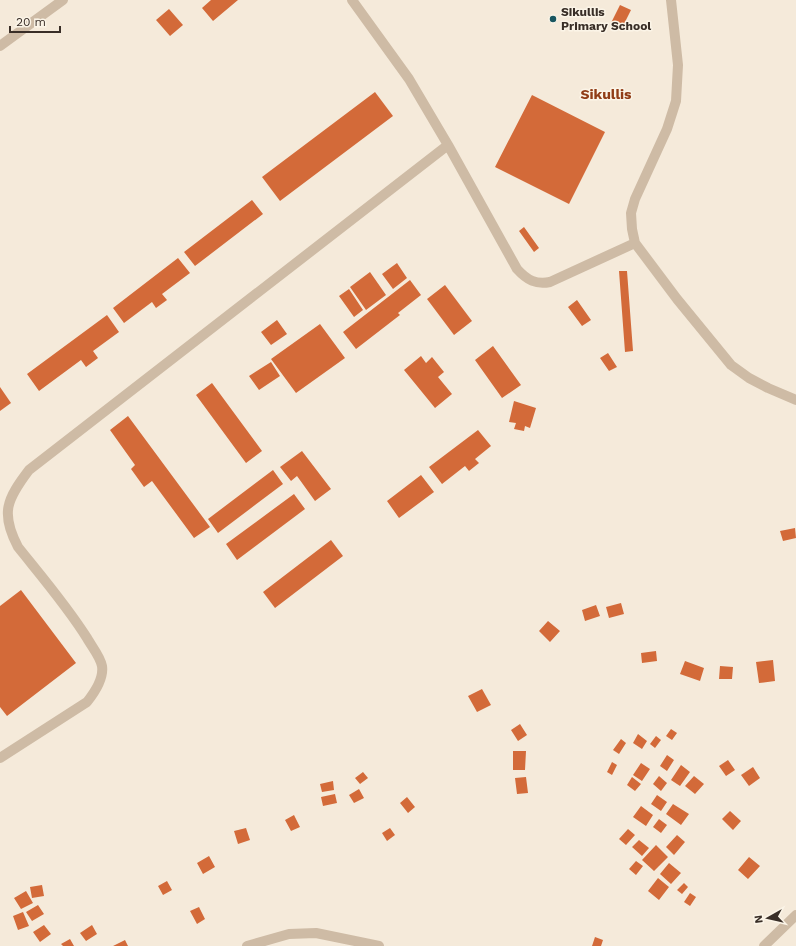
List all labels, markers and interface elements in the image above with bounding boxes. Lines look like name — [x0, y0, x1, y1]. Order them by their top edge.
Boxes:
place label: Sikullis Primary School — [561, 5, 651, 33]
scale bar — [10, 8, 60, 34]
marker: Sikullis Primary School — [548, 14, 558, 24]
text: 20 m — [16, 15, 46, 29]
district label: Sikullis — [580, 86, 632, 102]
north arrow — [748, 898, 788, 938]
text: N — [752, 914, 766, 924]

